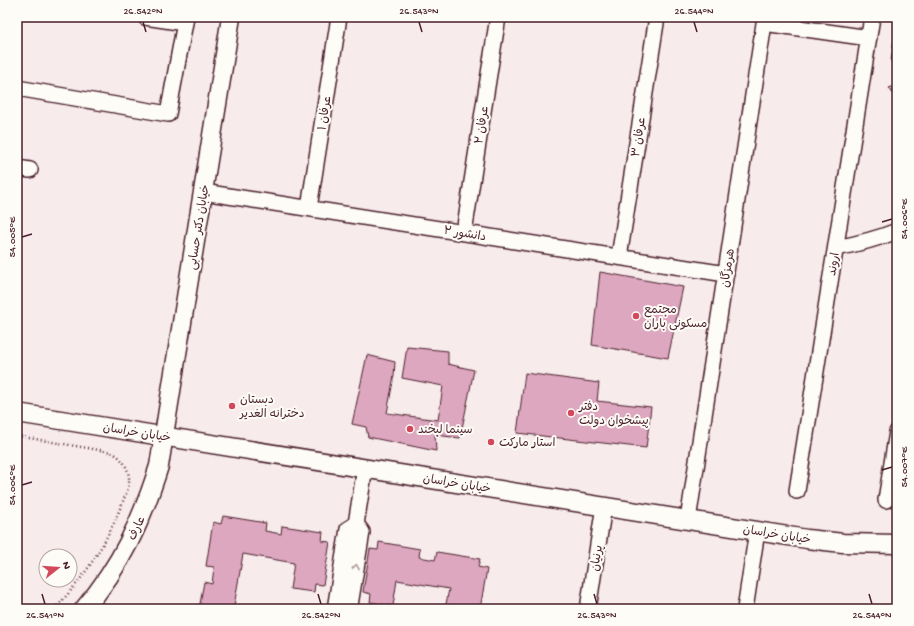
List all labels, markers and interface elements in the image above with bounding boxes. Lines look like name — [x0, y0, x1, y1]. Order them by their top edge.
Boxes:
text: 26.542°N — [123, 6, 163, 18]
text: 26.543°N — [399, 6, 439, 18]
text: 26.544°N — [675, 6, 714, 18]
street label: عرفان ۱ — [316, 95, 336, 132]
street label: عرفان ۲ — [473, 105, 493, 145]
street label: عرفان ۳ — [630, 116, 650, 158]
street label: خیابان دکتر حسابی — [185, 183, 214, 271]
text: 54.006°E — [899, 198, 911, 239]
text: 54.005°E — [7, 216, 19, 257]
street label: دانشور ۲ — [442, 225, 487, 245]
street label: هرمزگان — [717, 247, 739, 289]
street label: اروند — [826, 252, 844, 277]
place label: مجتمع مسکونی باران — [644, 304, 707, 332]
marker: مجتمع مسکونی باران — [631, 311, 641, 321]
place label: دبستان دخترانه الغدیر — [239, 394, 305, 422]
marker: دبستان دخترانه الغدیر — [227, 401, 237, 411]
place label: دفتر پیشخوان دولت — [578, 401, 649, 429]
marker: دفتر پیشخوان دولت — [566, 408, 576, 418]
street label: خیابان خراسان — [102, 421, 172, 446]
place label: سینما لبخند — [418, 423, 473, 438]
marker: سینما لبخند — [405, 424, 415, 434]
marker: استار مارکت — [486, 437, 496, 447]
place label: استار مارکت — [499, 437, 556, 451]
text: 54.007°E — [899, 446, 911, 487]
text: 54.006°E — [7, 464, 19, 505]
street label: خیابان خراسان — [422, 472, 492, 497]
street label: عارف — [126, 515, 149, 543]
street label: خیابان خراسان — [742, 523, 812, 548]
street label: پرنیان — [589, 544, 607, 573]
north arrow — [38, 548, 78, 588]
text: N — [59, 560, 72, 571]
one-way arrow — [351, 564, 360, 570]
text: 26.541°N — [26, 610, 65, 622]
text: 26.542°N — [301, 610, 341, 622]
text: 26.543°N — [577, 610, 617, 622]
text: 26.544°N — [853, 610, 892, 622]

